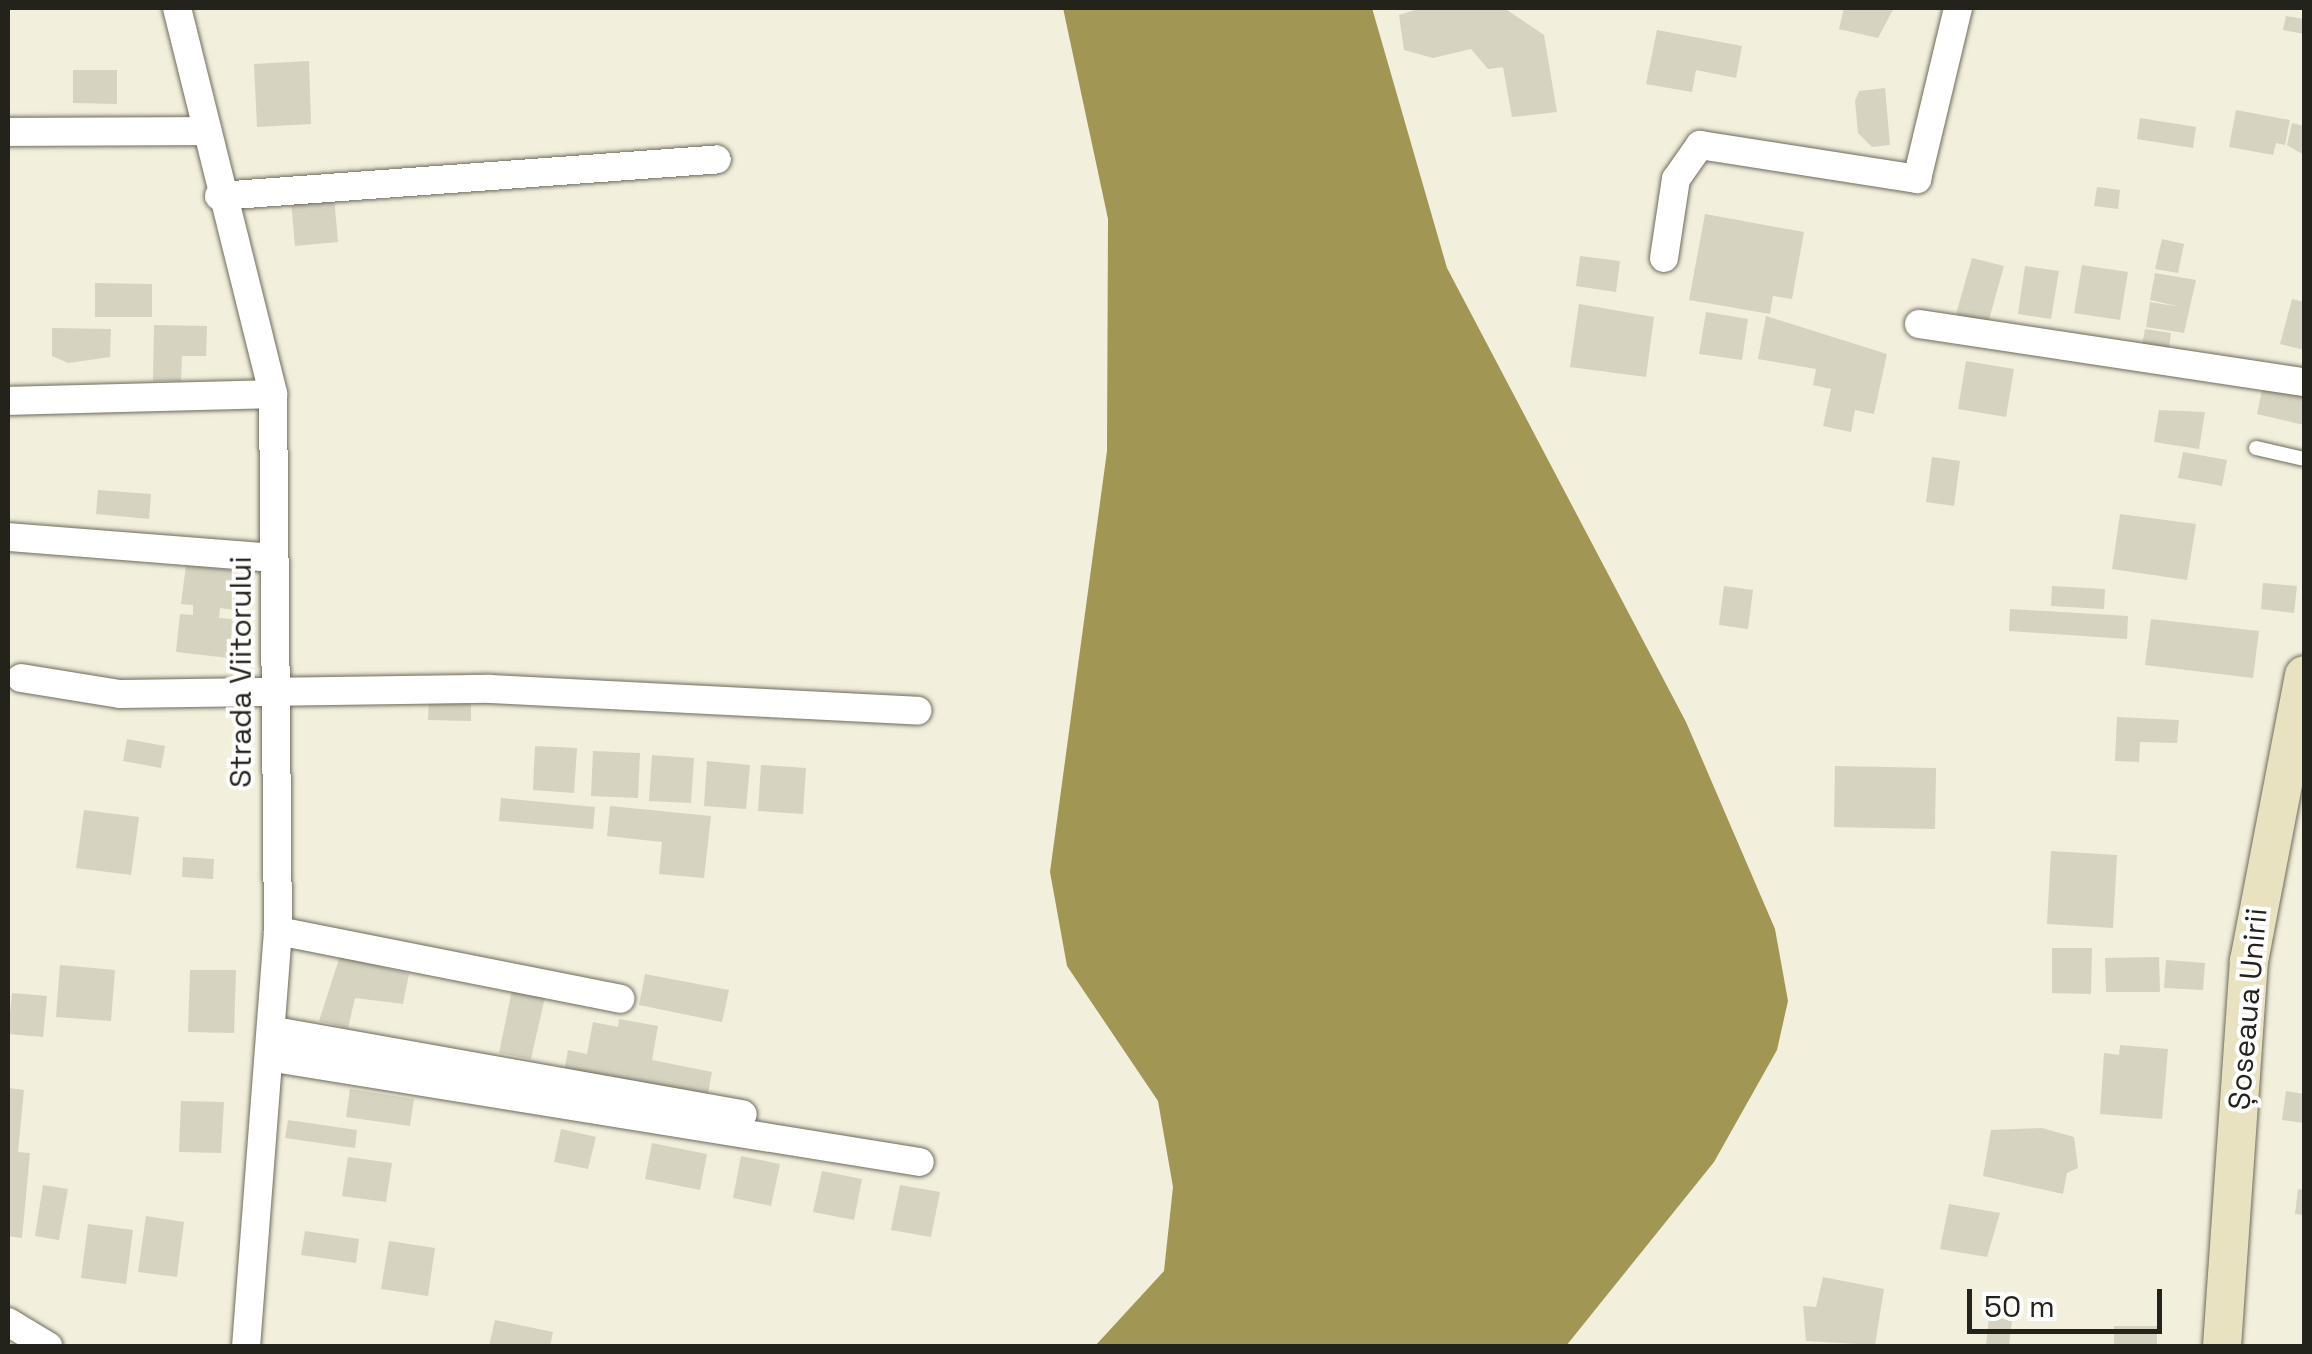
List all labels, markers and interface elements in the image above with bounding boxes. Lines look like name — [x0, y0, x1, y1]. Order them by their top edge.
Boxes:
street label: Strada Viitorului — [223, 556, 259, 788]
street label: Șoseaua Unirii — [2221, 907, 2275, 1111]
scale bar — [1972, 1269, 2167, 1331]
text: 50 m — [1984, 1287, 2055, 1326]

